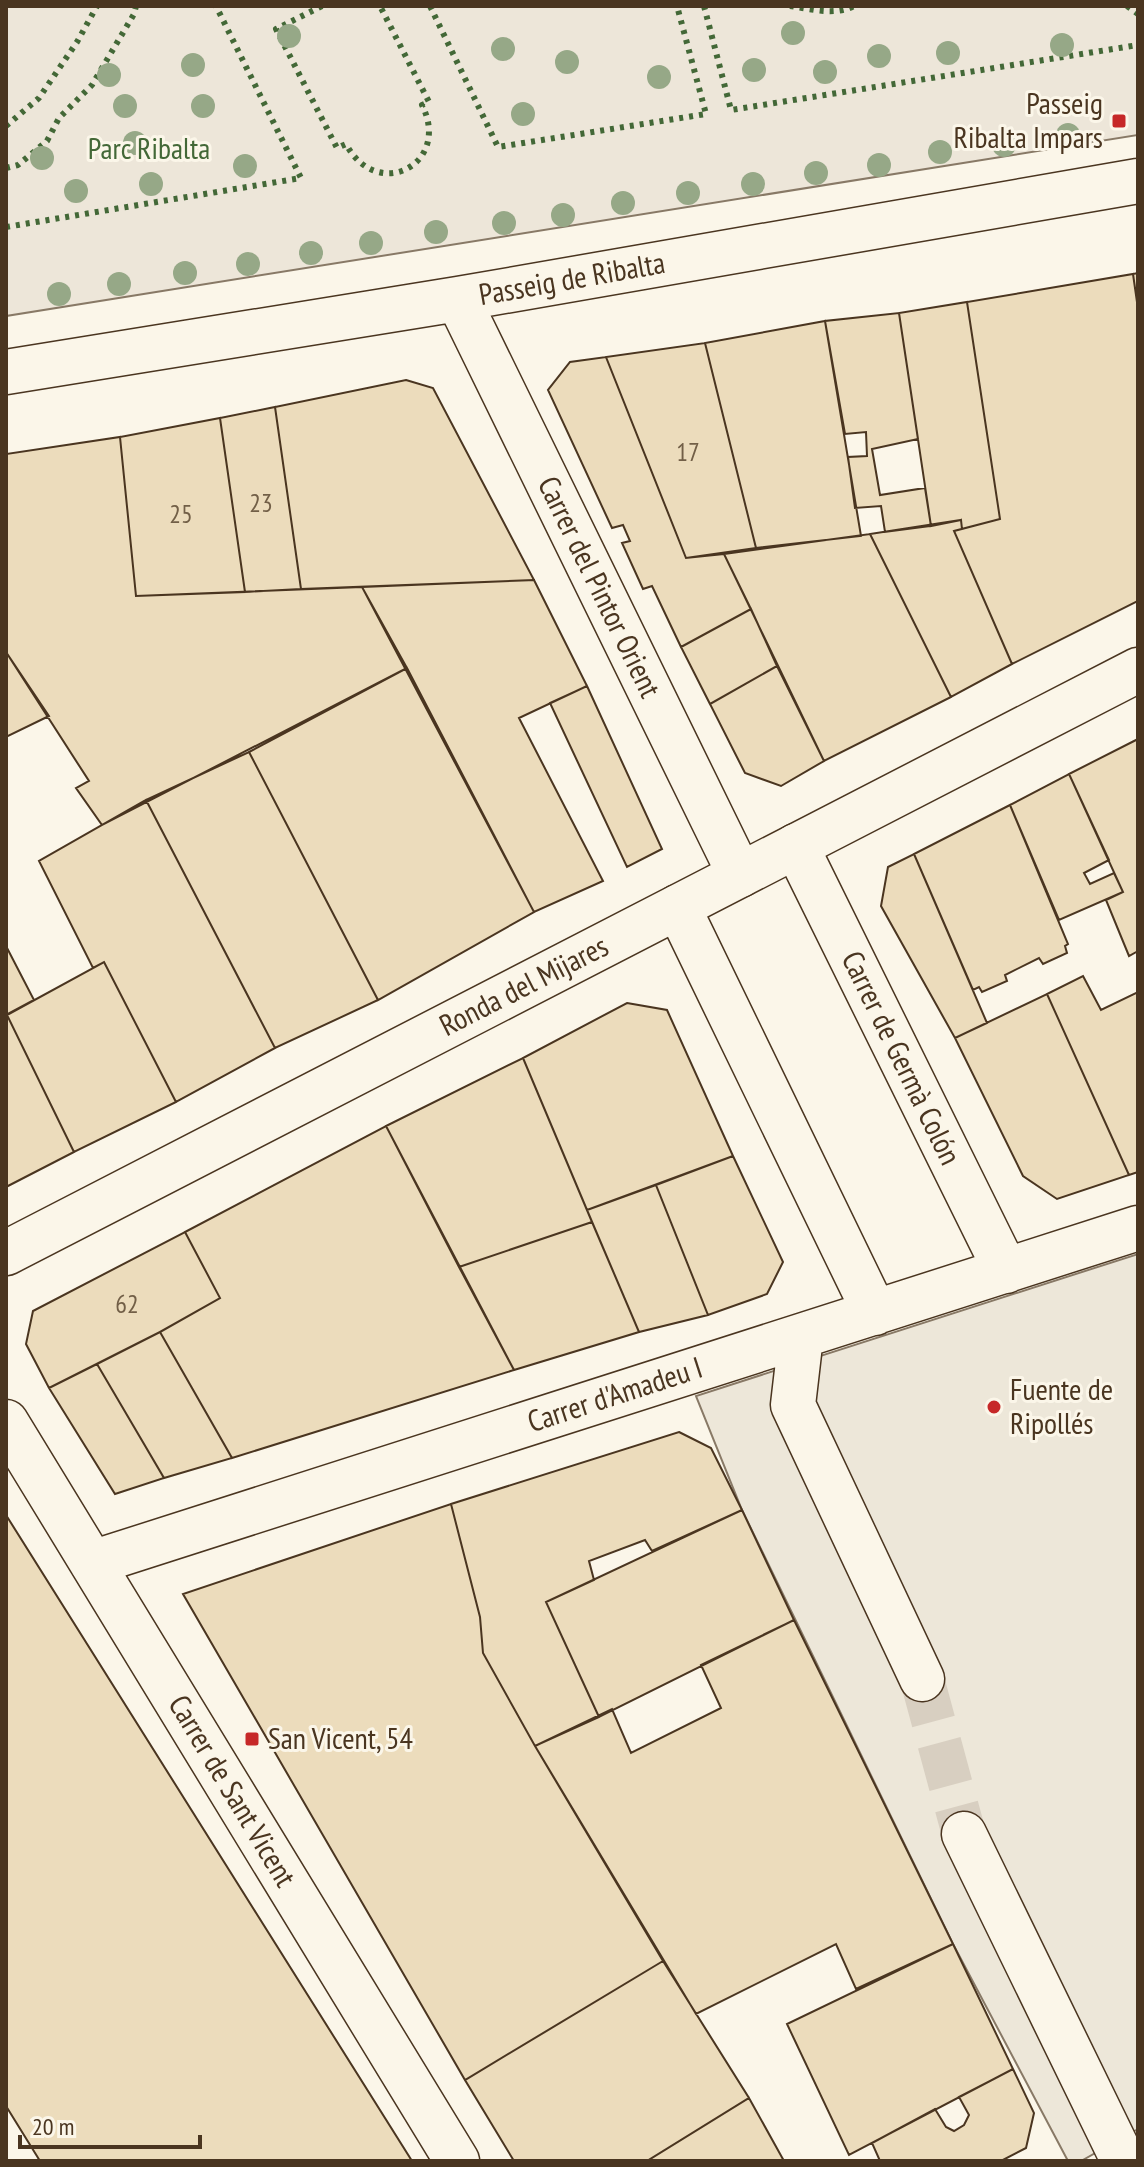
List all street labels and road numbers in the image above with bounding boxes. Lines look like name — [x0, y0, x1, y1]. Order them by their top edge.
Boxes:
street label: Passeig de Ribalta — [476, 242, 668, 313]
street label: Carrer del Pintor Orient — [530, 469, 671, 704]
street label: Ronda del Mijares — [432, 925, 614, 1044]
street label: Carrer de Germà Colón — [834, 944, 971, 1170]
street label: Carrer d'Amadeu I — [522, 1347, 707, 1440]
street label: Carrer de Sant Vicent — [161, 1687, 306, 1894]

